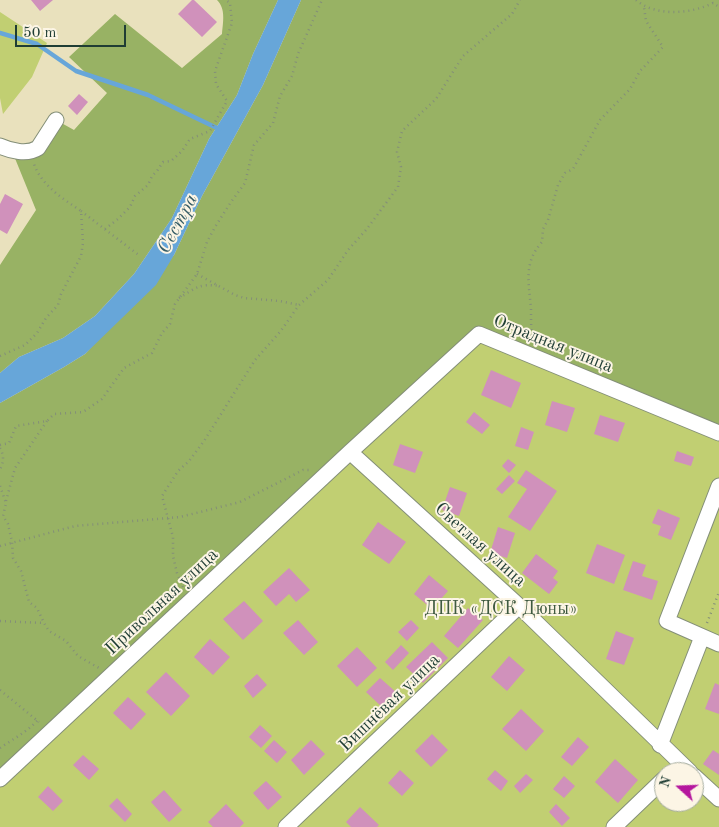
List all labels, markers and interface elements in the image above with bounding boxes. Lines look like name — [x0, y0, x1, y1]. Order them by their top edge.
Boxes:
scale bar — [18, 15, 129, 47]
text: 50 m — [23, 26, 57, 41]
water label: Сестра — [153, 190, 203, 258]
street label: Отрадная улица — [490, 310, 616, 378]
street label: Светлая улица — [430, 498, 530, 592]
street label: Привольная улица — [101, 544, 223, 660]
park label: ДПК «ДСК Дюны» — [424, 598, 578, 620]
street label: Вишнёвая улица — [335, 649, 445, 757]
north arrow — [654, 762, 704, 812]
text: N — [657, 775, 674, 790]

